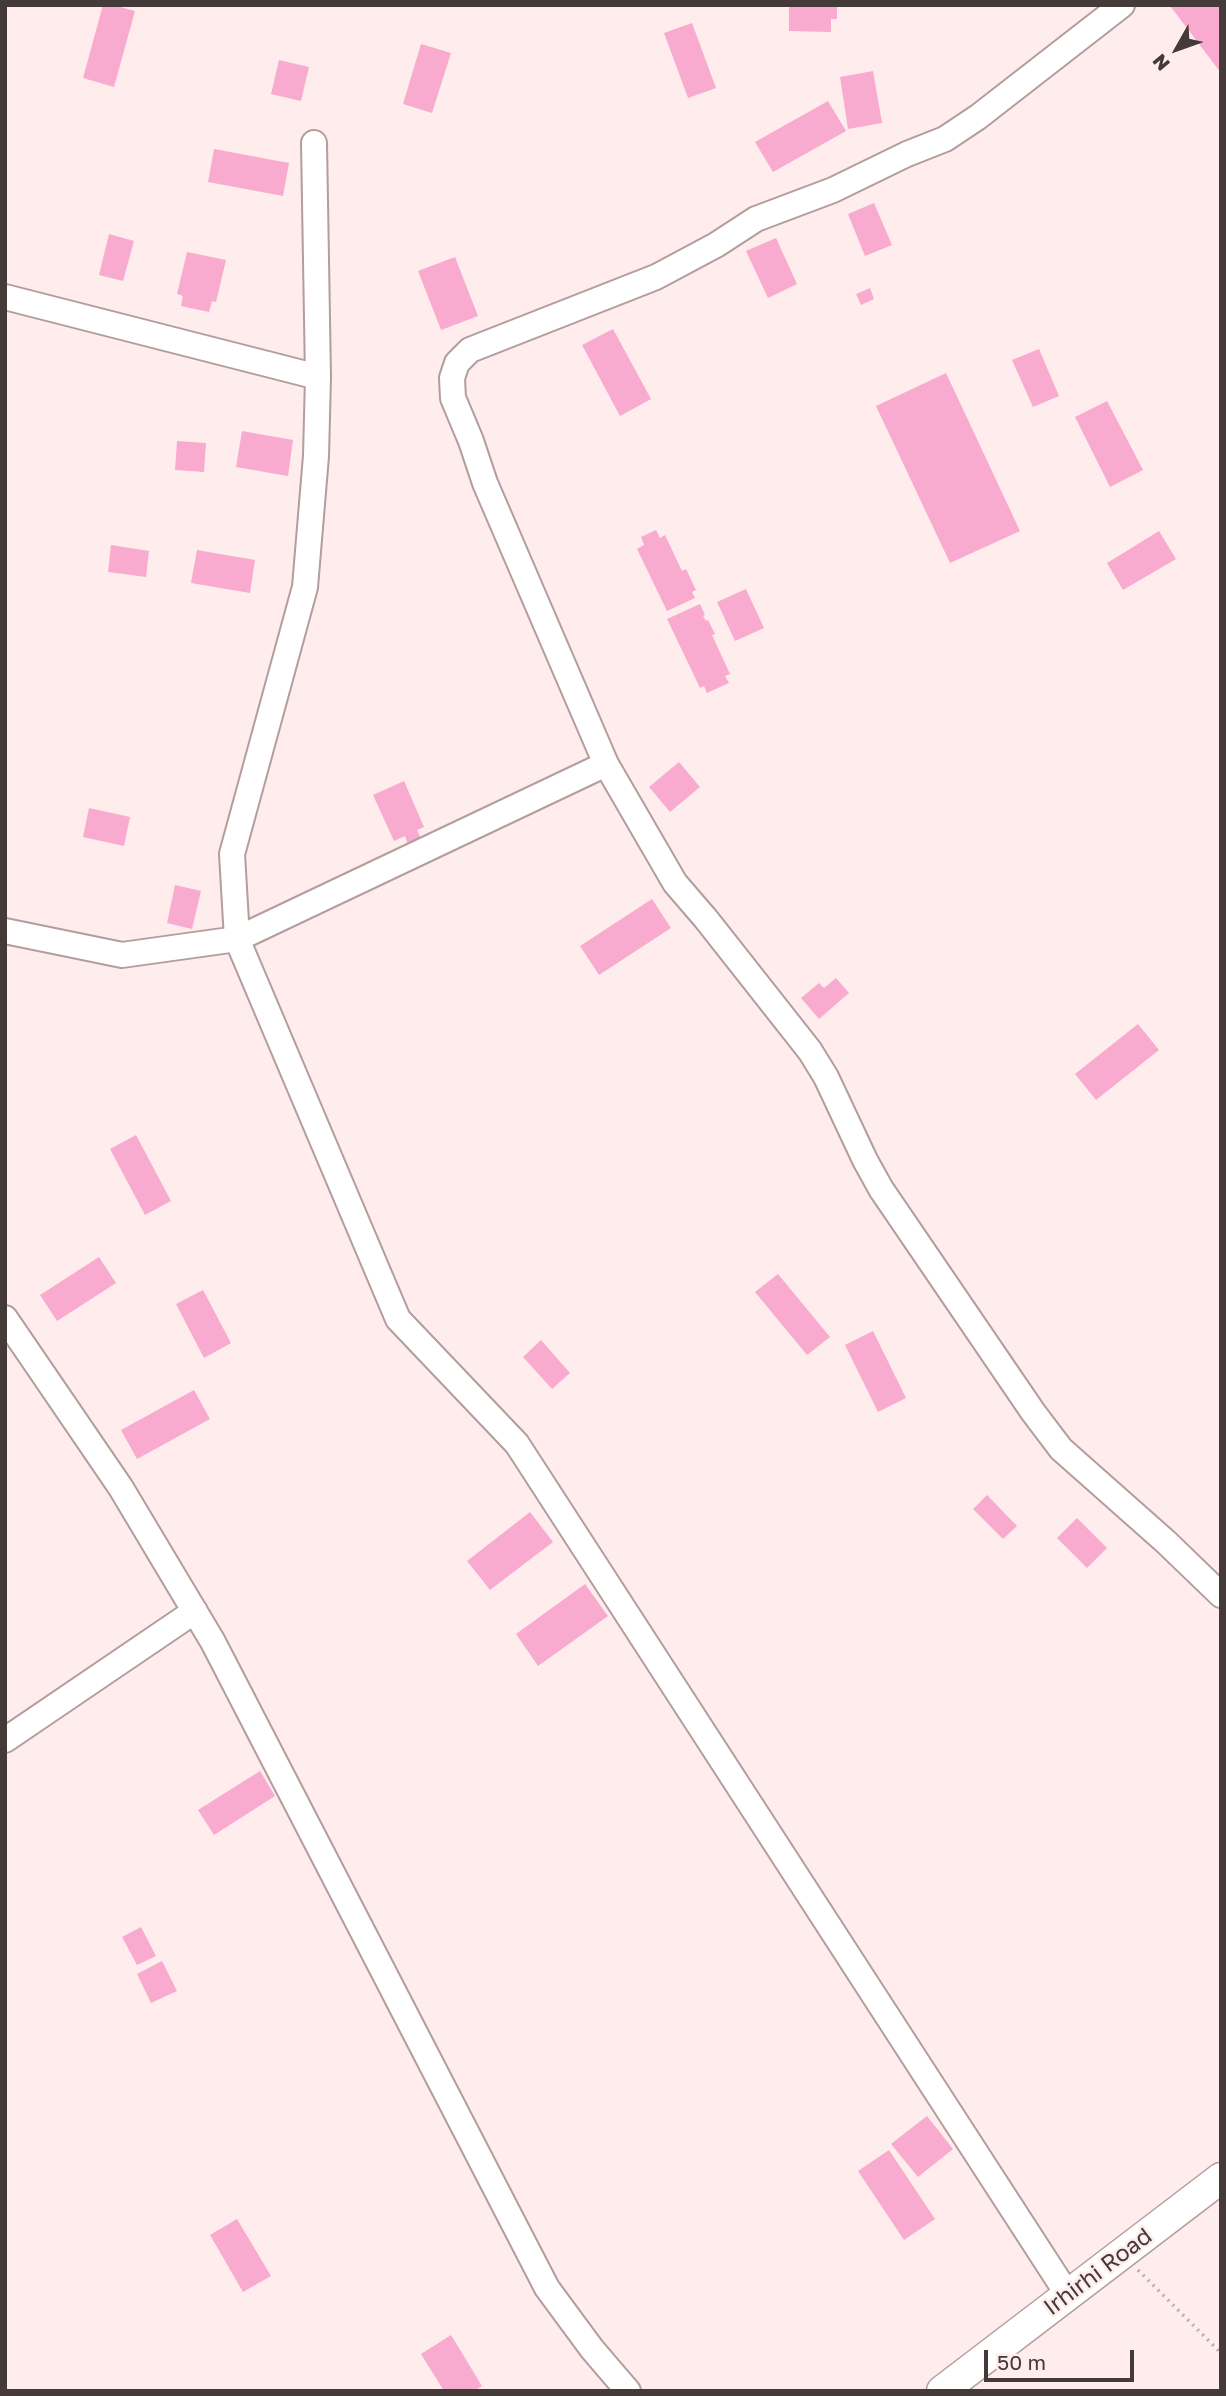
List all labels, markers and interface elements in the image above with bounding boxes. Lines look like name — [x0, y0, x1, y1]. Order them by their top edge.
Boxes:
north arrow — [1142, 14, 1212, 84]
text: N — [1147, 50, 1174, 76]
street label: Irhirhi Road — [1039, 2222, 1157, 2322]
scale bar — [988, 2336, 1138, 2380]
text: 50 m — [997, 2349, 1046, 2375]

